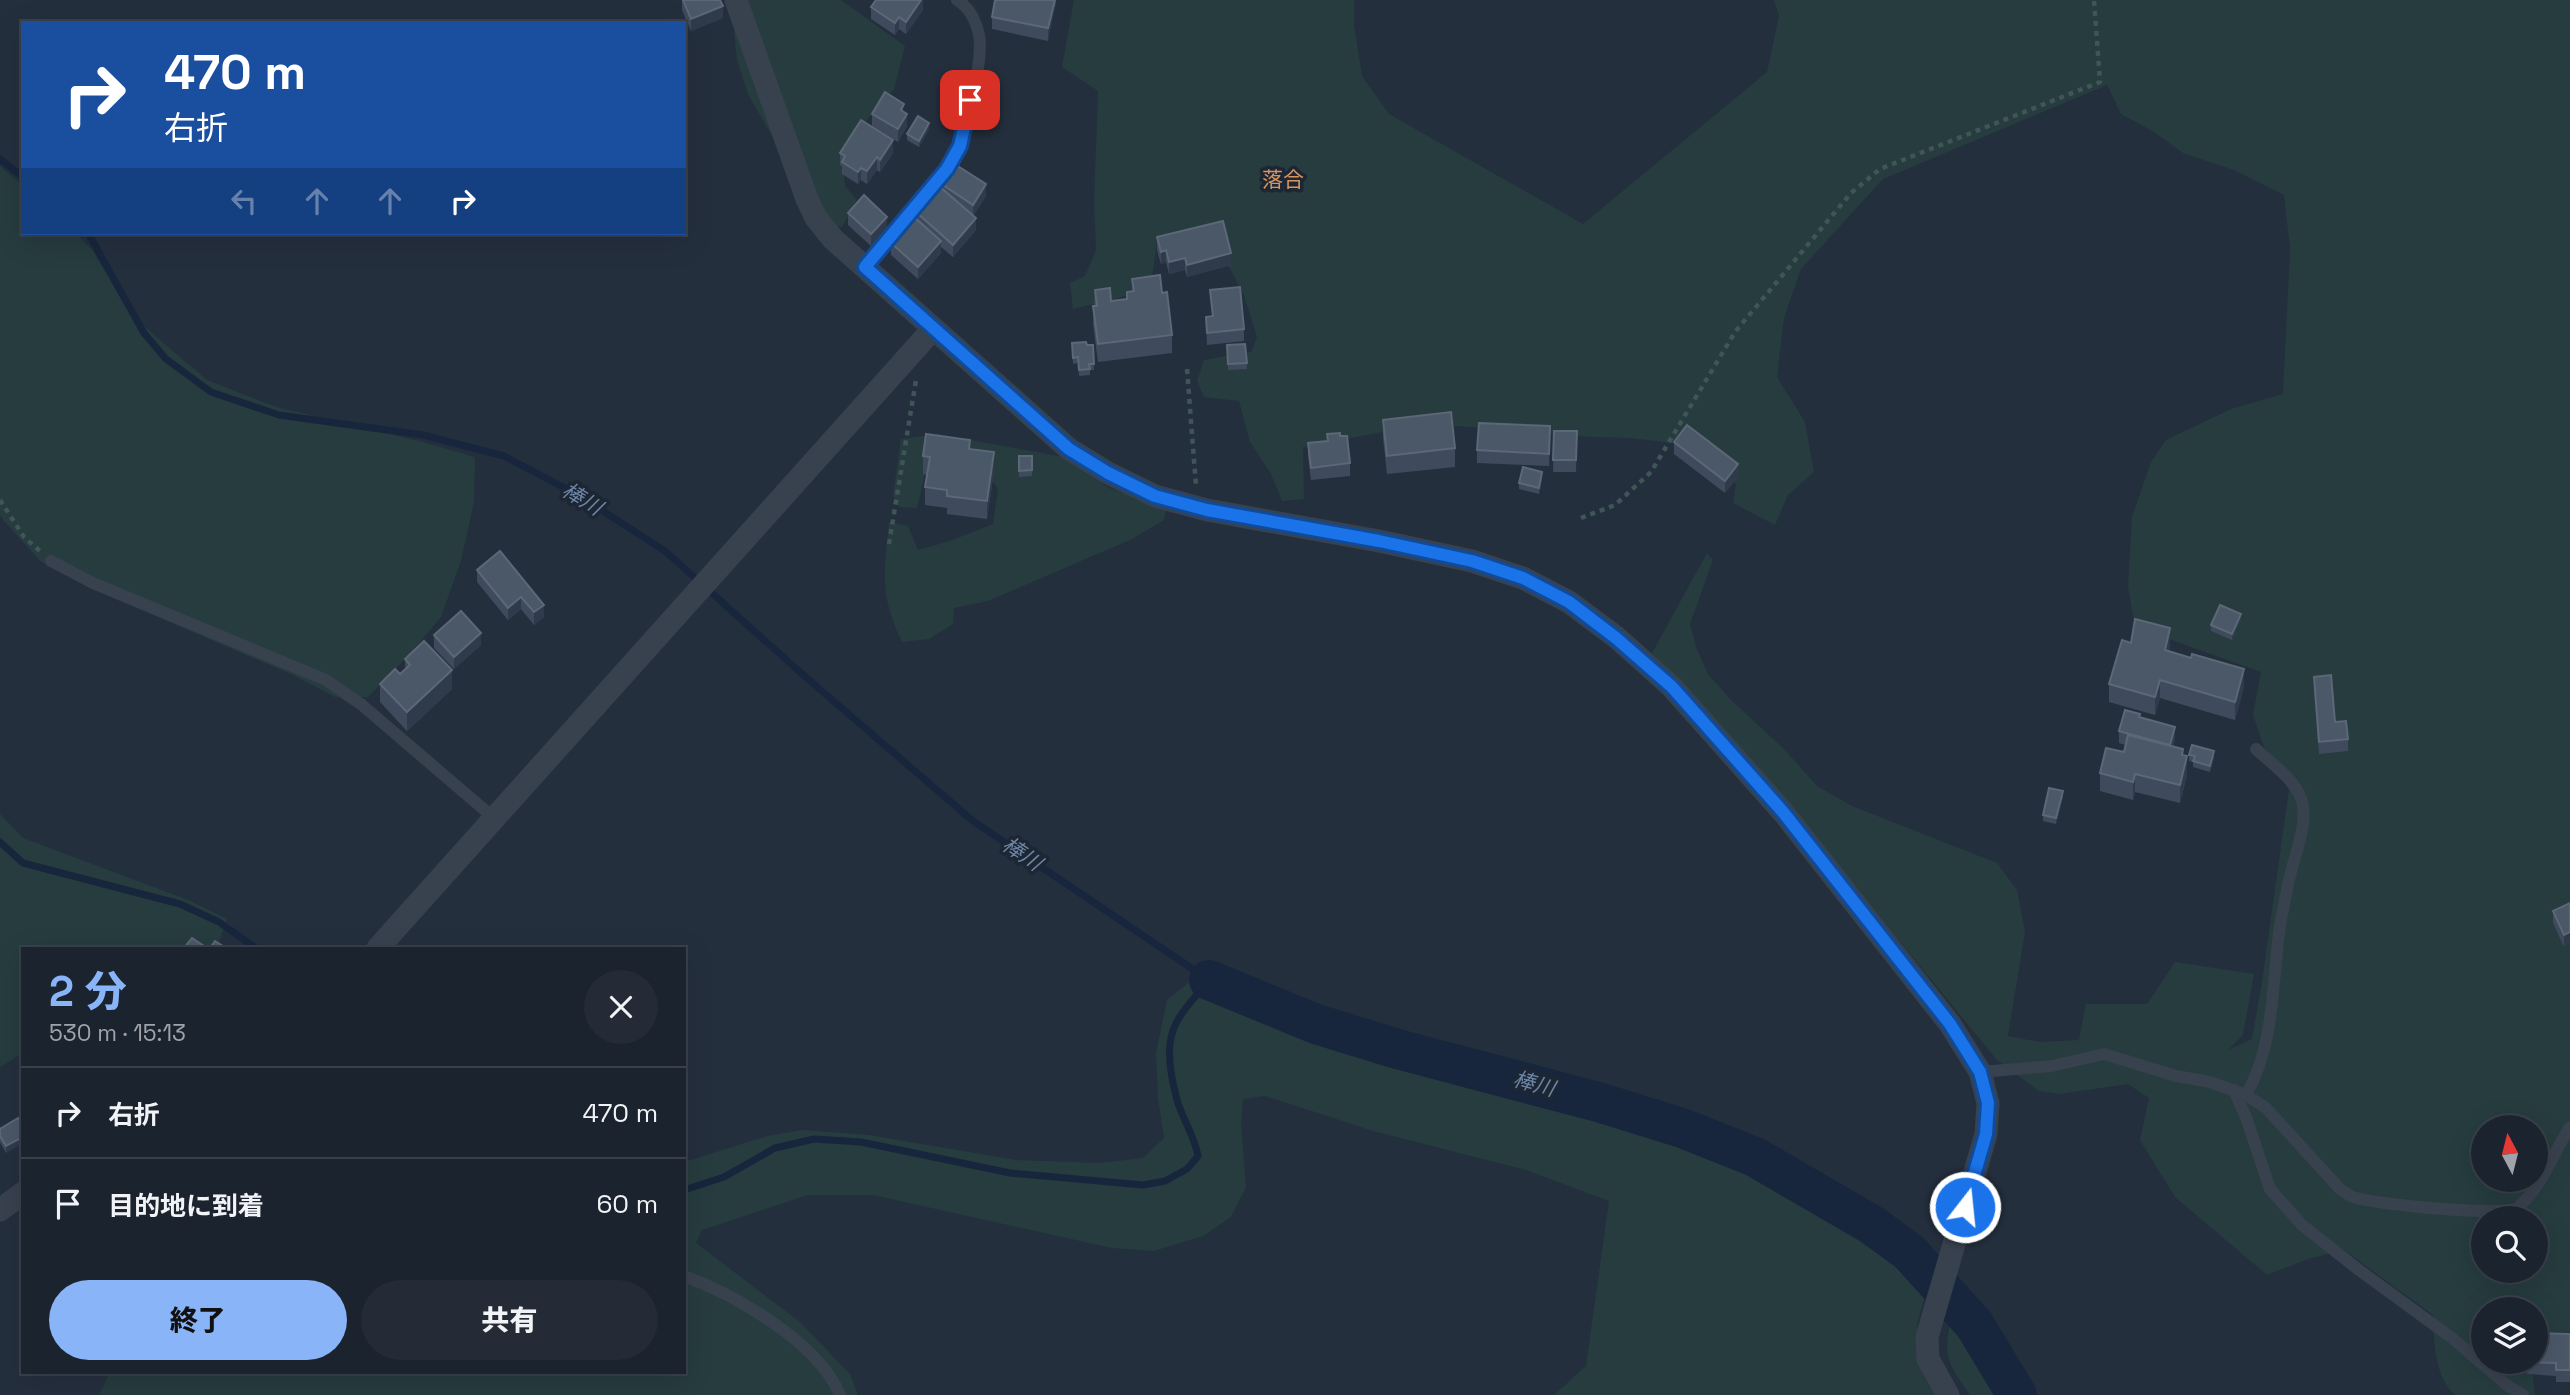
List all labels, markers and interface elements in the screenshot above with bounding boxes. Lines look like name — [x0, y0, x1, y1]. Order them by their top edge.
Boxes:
text: 470 m — [164, 41, 306, 103]
icon: right — [49, 49, 140, 140]
pin — [940, 70, 1000, 130]
icon: arrive — [951, 81, 989, 119]
text: 右折 — [164, 108, 228, 148]
district label: 落合 — [1262, 166, 1304, 193]
icon: left — [225, 182, 263, 220]
icon: ahead — [298, 182, 336, 220]
icon: ahead — [371, 182, 409, 220]
icon: right — [444, 182, 482, 220]
water label: 棒川 — [557, 476, 609, 522]
water label: 棒川 — [997, 831, 1049, 878]
text: 2 分 — [49, 965, 127, 1018]
button: close — [584, 970, 658, 1044]
text: 530 m · 15:13 — [49, 1018, 186, 1048]
water label: 棒川 — [1510, 1065, 1560, 1103]
icon: right — [49, 1094, 87, 1132]
text: 470 m — [582, 1096, 658, 1130]
text: 右折 — [108, 1098, 160, 1132]
north arrow — [2471, 1115, 2548, 1192]
map controls — [2471, 1115, 2548, 1374]
position arrow — [1928, 1170, 2002, 1244]
icon: arrive — [49, 1185, 87, 1223]
text: 60 m — [596, 1187, 658, 1221]
text: 目的地に到着 — [108, 1189, 264, 1223]
button: search — [2471, 1206, 2548, 1283]
button: 終了 — [49, 1280, 347, 1360]
button: 共有 — [361, 1280, 658, 1360]
button: layers — [2471, 1297, 2548, 1374]

